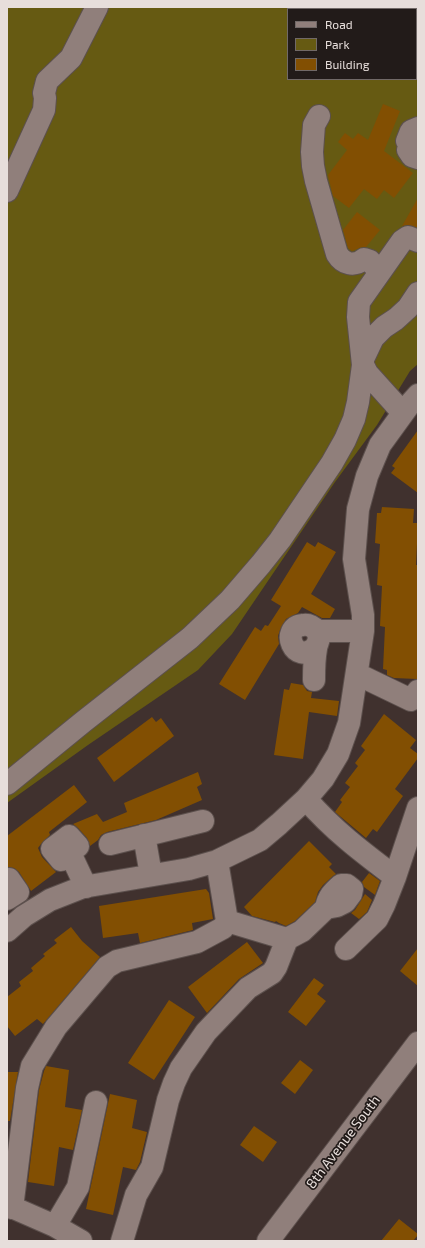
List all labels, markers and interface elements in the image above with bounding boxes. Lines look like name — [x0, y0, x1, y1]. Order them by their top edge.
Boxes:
legend — [287, 8, 417, 80]
text: Road — [325, 17, 353, 31]
text: Park — [325, 37, 350, 51]
text: Building — [325, 57, 369, 71]
street label: 8th Avenue South — [302, 1092, 384, 1192]

